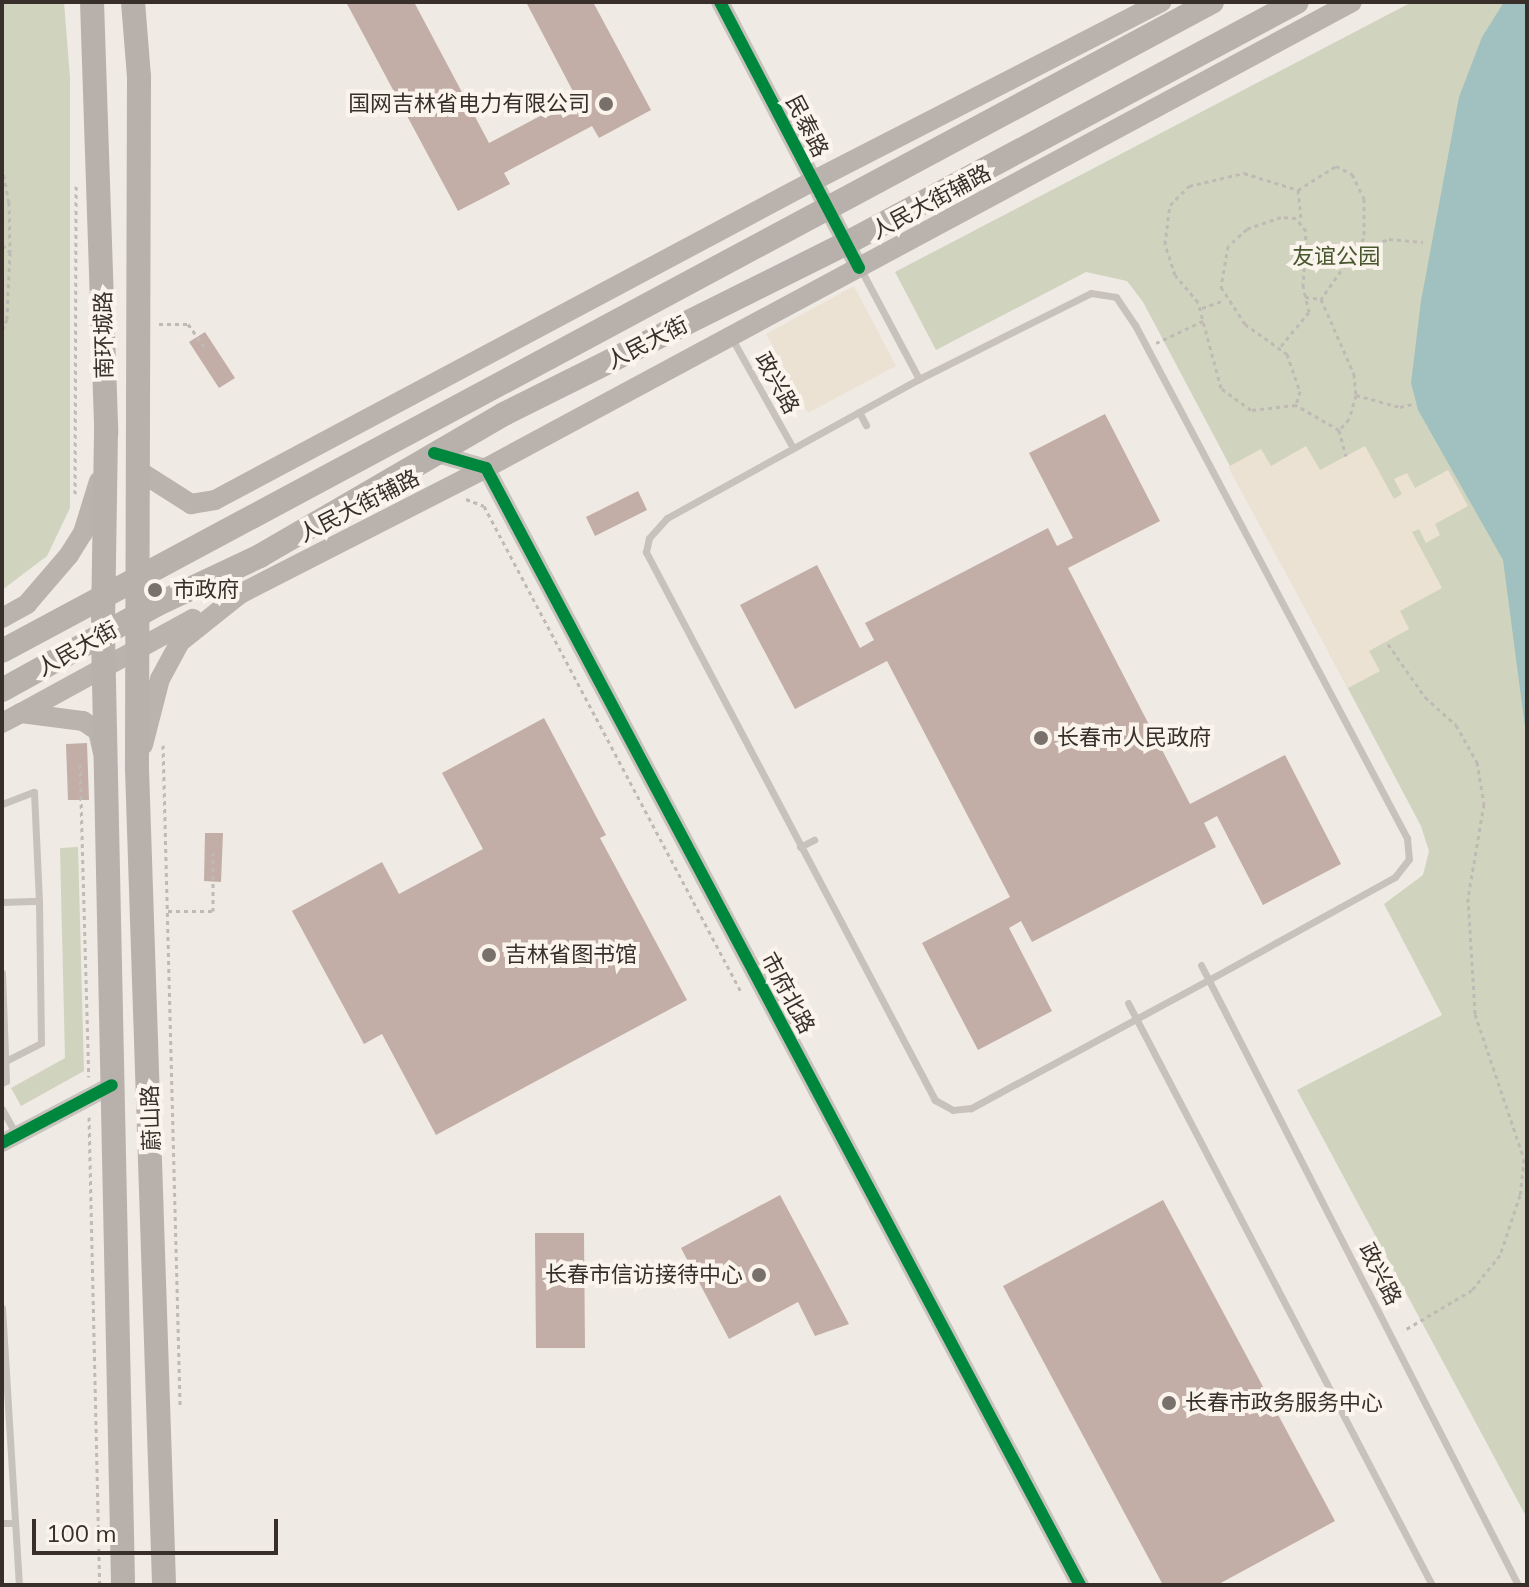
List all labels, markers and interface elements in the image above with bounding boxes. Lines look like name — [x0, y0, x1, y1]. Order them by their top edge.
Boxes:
place label: 国网吉林省电力有限公司 — [348, 91, 590, 117]
street label: 民泰路 — [780, 91, 834, 161]
marker: 国网吉林省电力有限公司 — [597, 95, 615, 113]
street label: 人民大街辅路 — [867, 159, 995, 245]
park label: 友谊公园 — [1292, 244, 1380, 270]
street label: 南环城路 — [90, 291, 118, 379]
street label: 人民大街 — [602, 311, 692, 375]
street label: 政兴路 — [749, 348, 805, 418]
street label: 人民大街辅路 — [294, 464, 424, 548]
place label: 市政府 — [173, 577, 239, 603]
marker: 市政府 — [144, 579, 166, 601]
street label: 人民大街 — [32, 616, 122, 682]
place label: 长春市人民政府 — [1057, 725, 1211, 751]
marker: 长春市人民政府 — [1032, 729, 1050, 747]
place label: 吉林省图书馆 — [505, 942, 637, 968]
marker: 吉林省图书馆 — [480, 946, 498, 964]
street label: 市府北路 — [756, 948, 820, 1038]
street label: 蔚山路 — [137, 1085, 165, 1151]
street label: 政兴路 — [1353, 1239, 1407, 1309]
place label: 长春市信访接待中心 — [545, 1262, 743, 1288]
marker: 长春市信访接待中心 — [750, 1266, 768, 1284]
place label: 长春市政务服务中心 — [1185, 1390, 1383, 1416]
marker: 长春市政务服务中心 — [1160, 1394, 1178, 1412]
scale bar — [36, 1503, 282, 1553]
text: 100 m — [46, 1518, 117, 1548]

